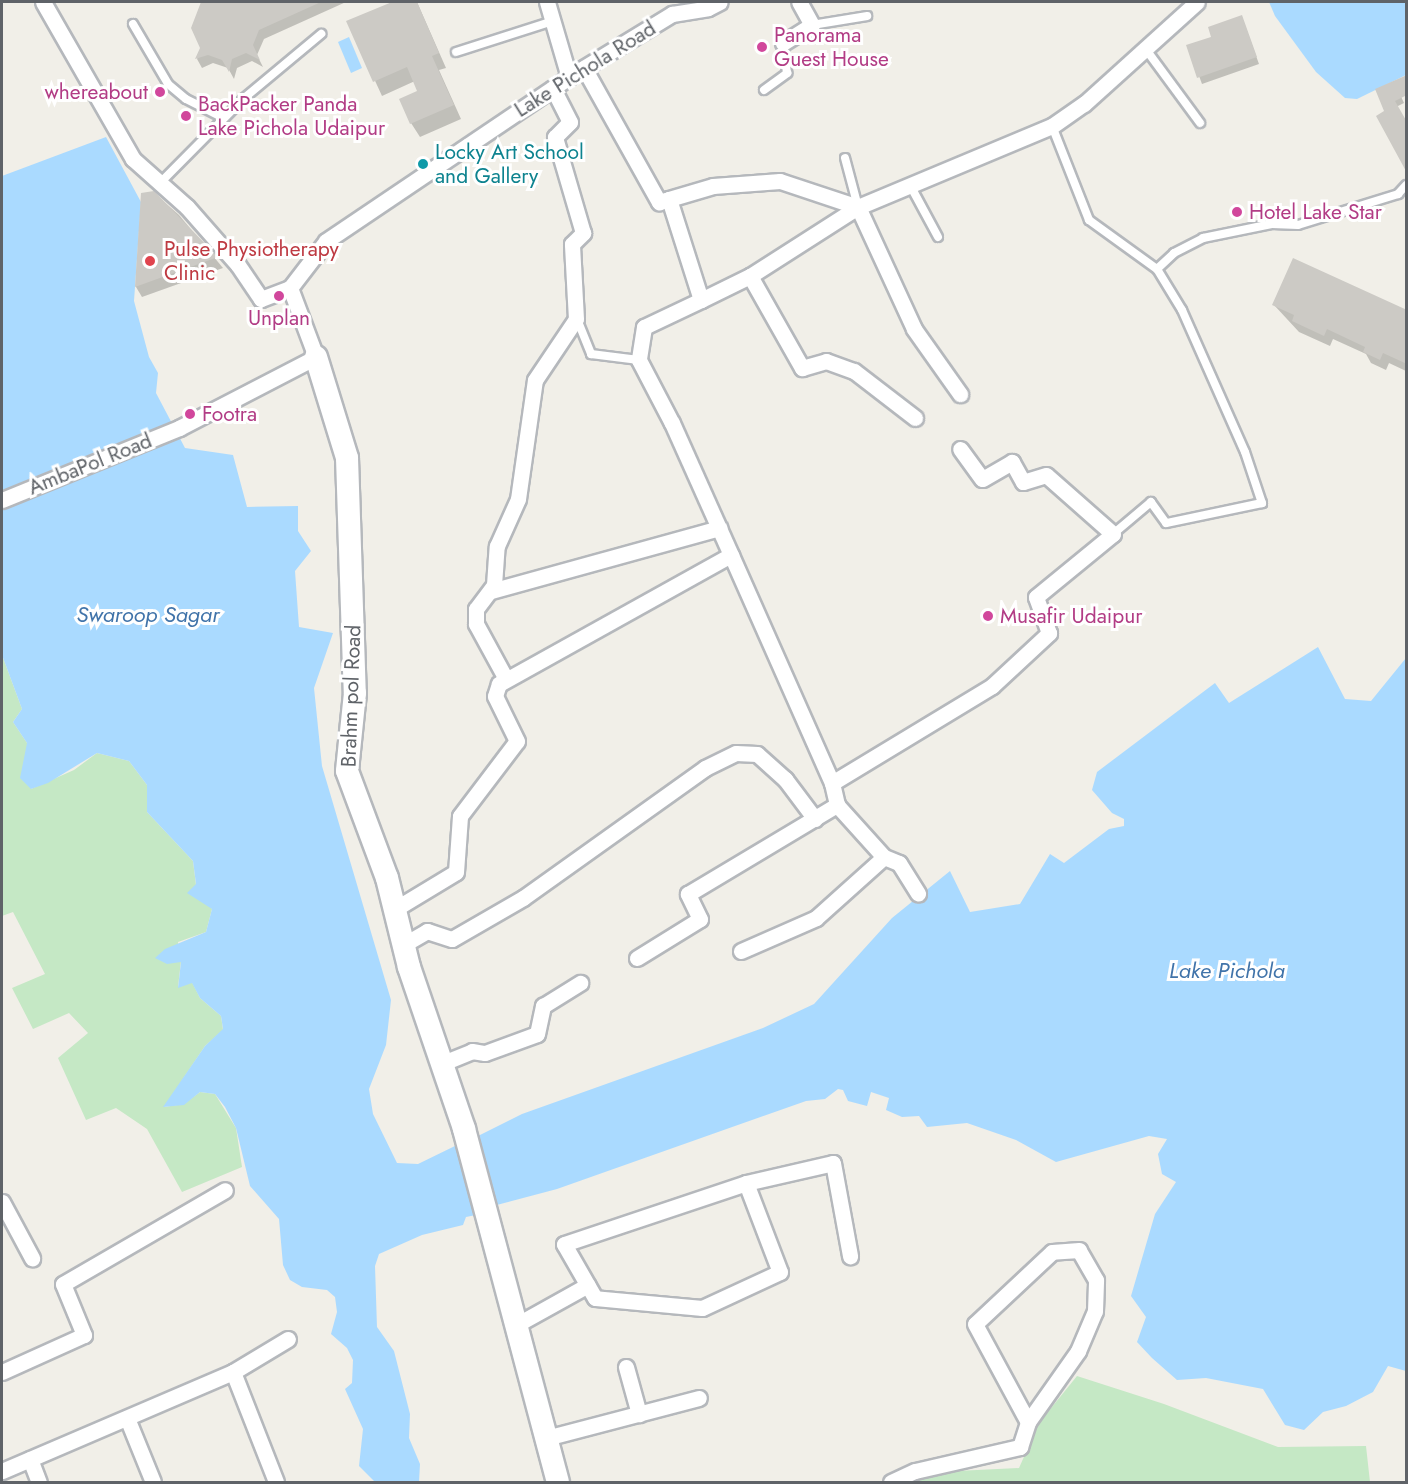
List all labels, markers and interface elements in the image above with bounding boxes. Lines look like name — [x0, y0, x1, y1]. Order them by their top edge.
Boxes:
street label: Lake Pichola Road — [510, 15, 660, 123]
place label: Panorama Guest House — [774, 22, 889, 72]
marker: Panorama Guest House — [755, 40, 769, 54]
place label: whereabout — [45, 79, 148, 105]
marker: whereabout — [153, 85, 167, 99]
place label: BackPacker Panda Lake Pichola Udaipur — [198, 91, 385, 141]
marker: BackPacker Panda Lake Pichola Udaipur — [179, 109, 193, 123]
place label: Locky Art School and Gallery — [435, 139, 584, 189]
marker: Locky Art School and Gallery — [416, 157, 430, 171]
place label: Hotel Lake Star — [1249, 199, 1382, 225]
marker: Hotel Lake Star — [1230, 205, 1244, 219]
place label: Pulse Physiotherapy Clinic — [164, 236, 339, 286]
marker: Pulse Physiotherapy Clinic — [141, 252, 159, 270]
marker: Unplan — [272, 289, 286, 303]
place label: Unplan — [248, 305, 310, 331]
place label: Footra — [202, 401, 257, 427]
marker: Footra — [183, 407, 197, 421]
street label: AmbaPol Road — [25, 428, 155, 500]
water label: Swaroop Sagar — [76, 602, 220, 628]
place label: Musafir Udaipur — [1000, 603, 1142, 629]
marker: Musafir Udaipur — [981, 609, 995, 623]
street label: Brahm pol Road — [336, 624, 366, 768]
water label: Lake Pichola — [1169, 958, 1285, 984]

